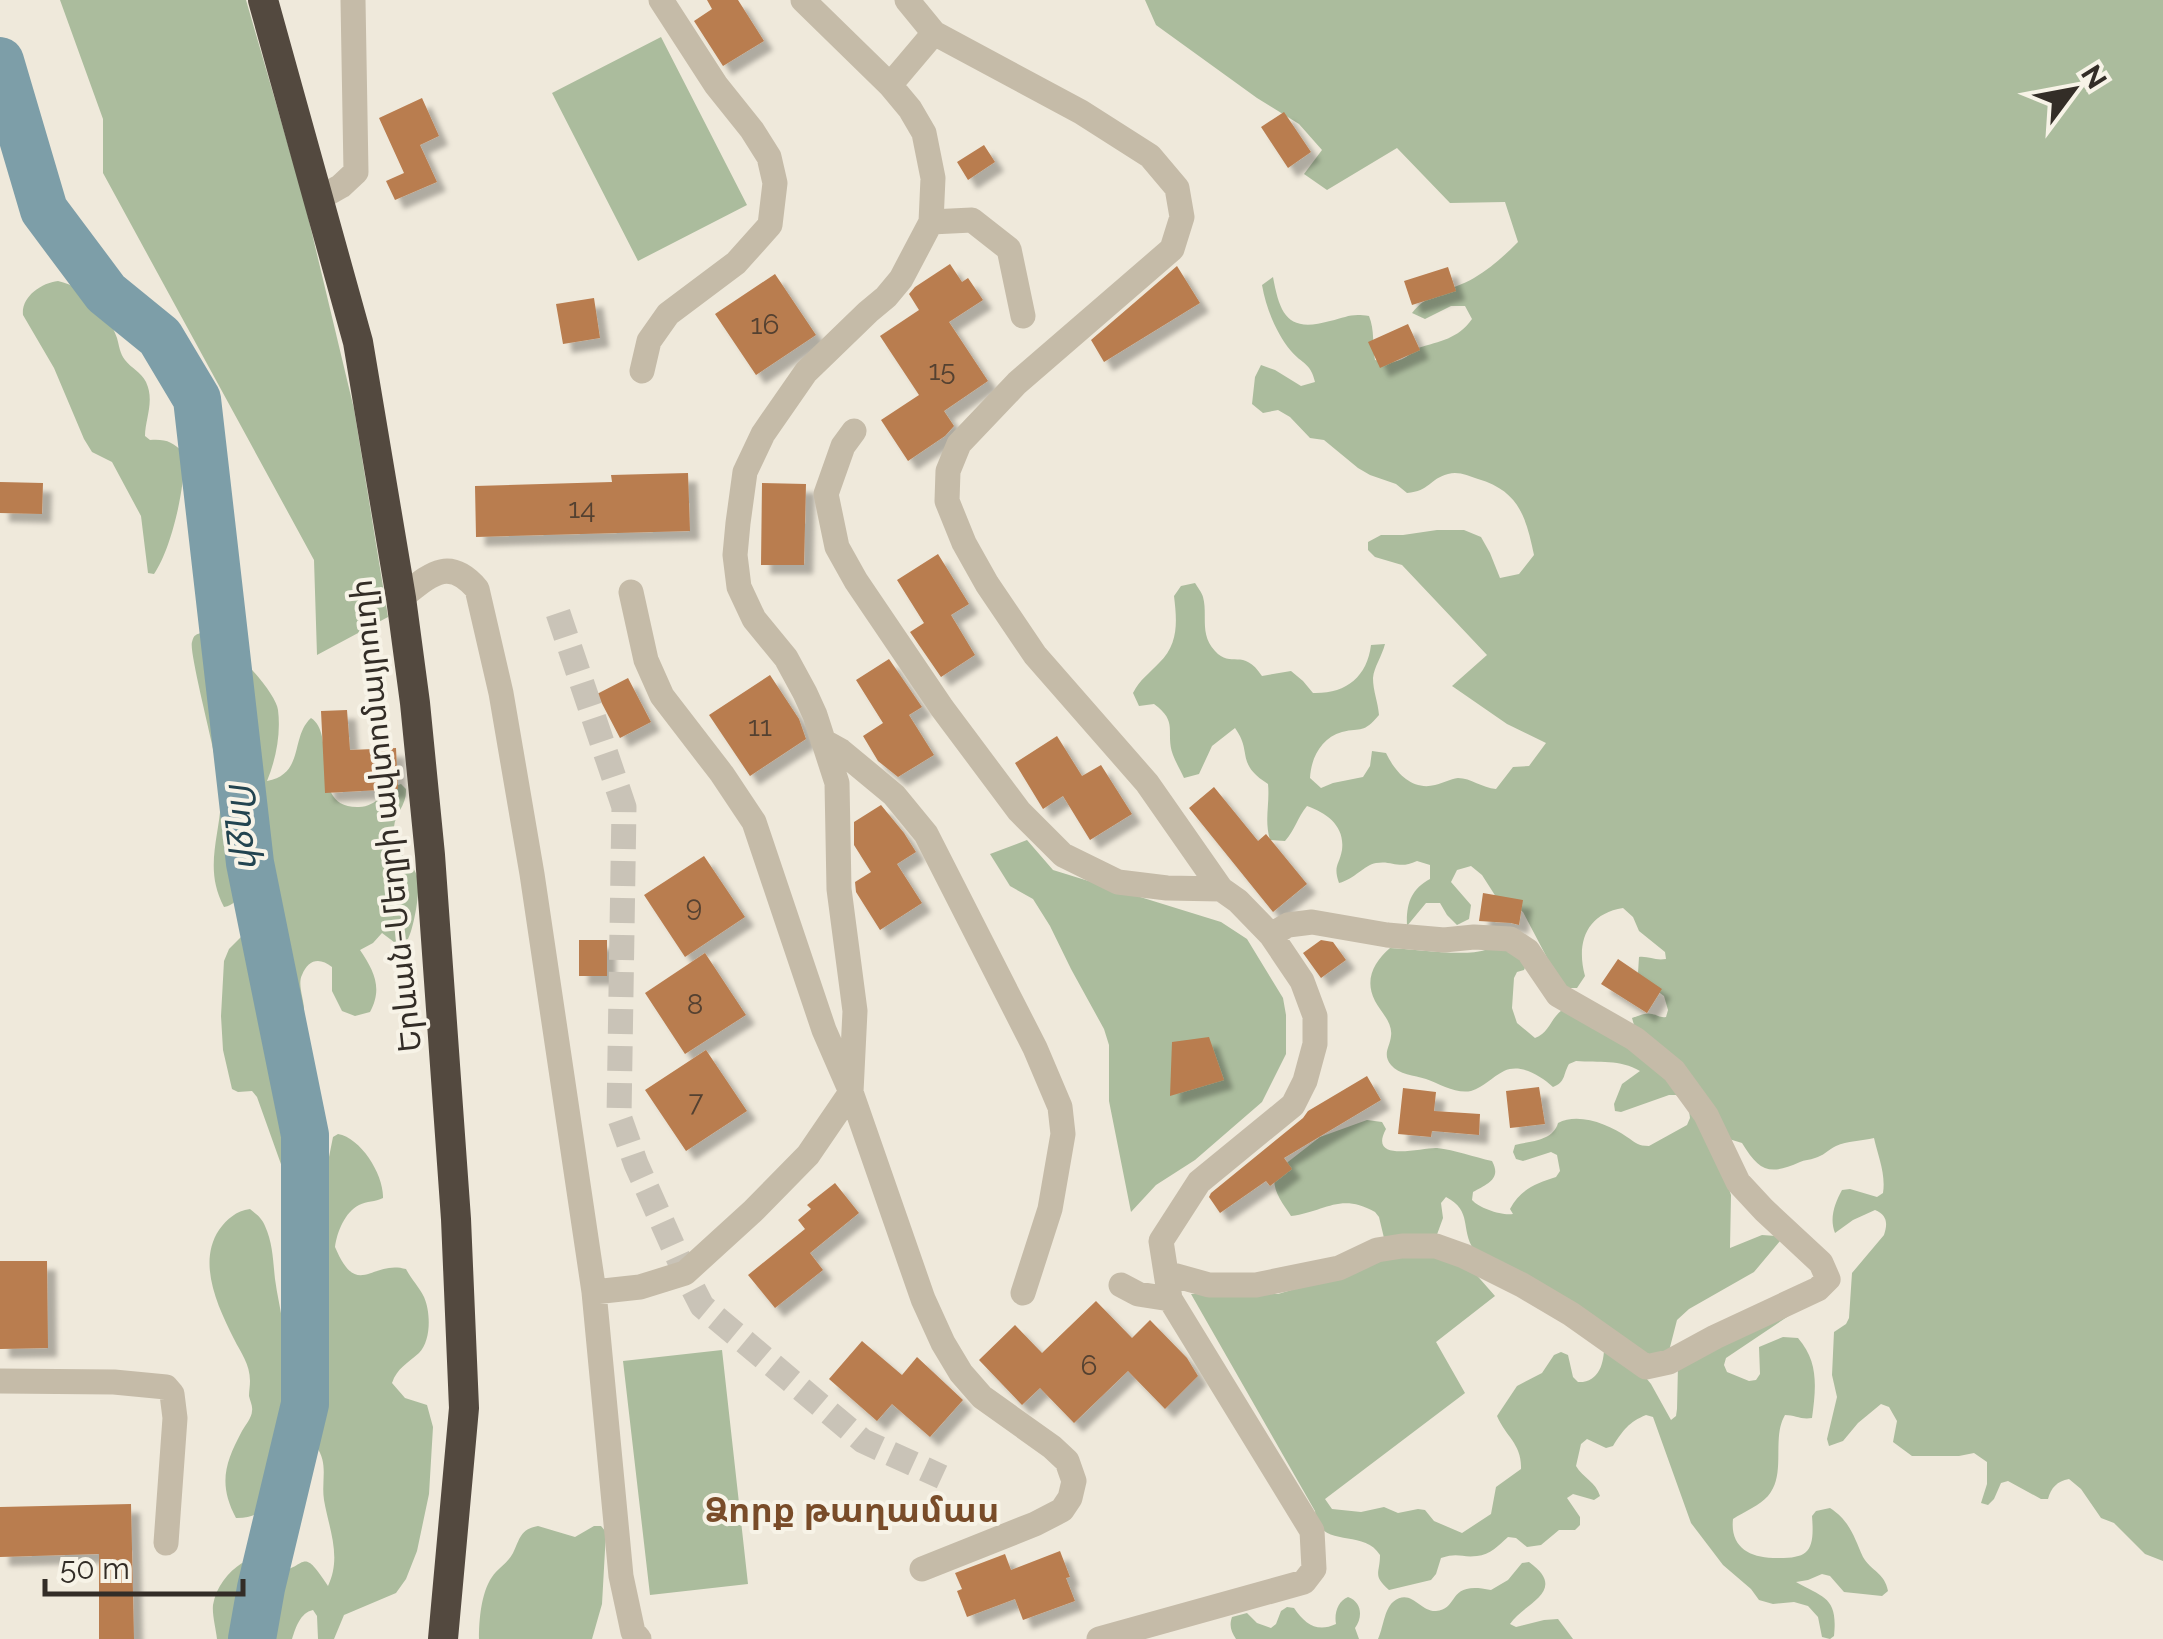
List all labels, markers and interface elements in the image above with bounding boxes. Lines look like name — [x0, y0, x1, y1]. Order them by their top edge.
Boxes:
north arrow — [2023, 40, 2123, 140]
text: N — [2074, 59, 2113, 95]
house number: 16 — [751, 308, 779, 341]
house number: 15 — [928, 354, 956, 387]
house number: 14 — [568, 492, 596, 525]
street label: Երևան-Մեղրի ավտոմայրուղի — [342, 578, 429, 1054]
house number: 11 — [748, 710, 772, 743]
water label: Ողջի — [219, 778, 272, 870]
house number: 9 — [686, 890, 702, 923]
house number: 8 — [687, 988, 703, 1021]
house number: 7 — [689, 1085, 704, 1118]
house number: 6 — [1081, 1349, 1097, 1382]
district label: Ձորք թաղամաս — [705, 1489, 999, 1530]
scale bar — [45, 1534, 242, 1596]
text: 50 m — [60, 1551, 130, 1586]

